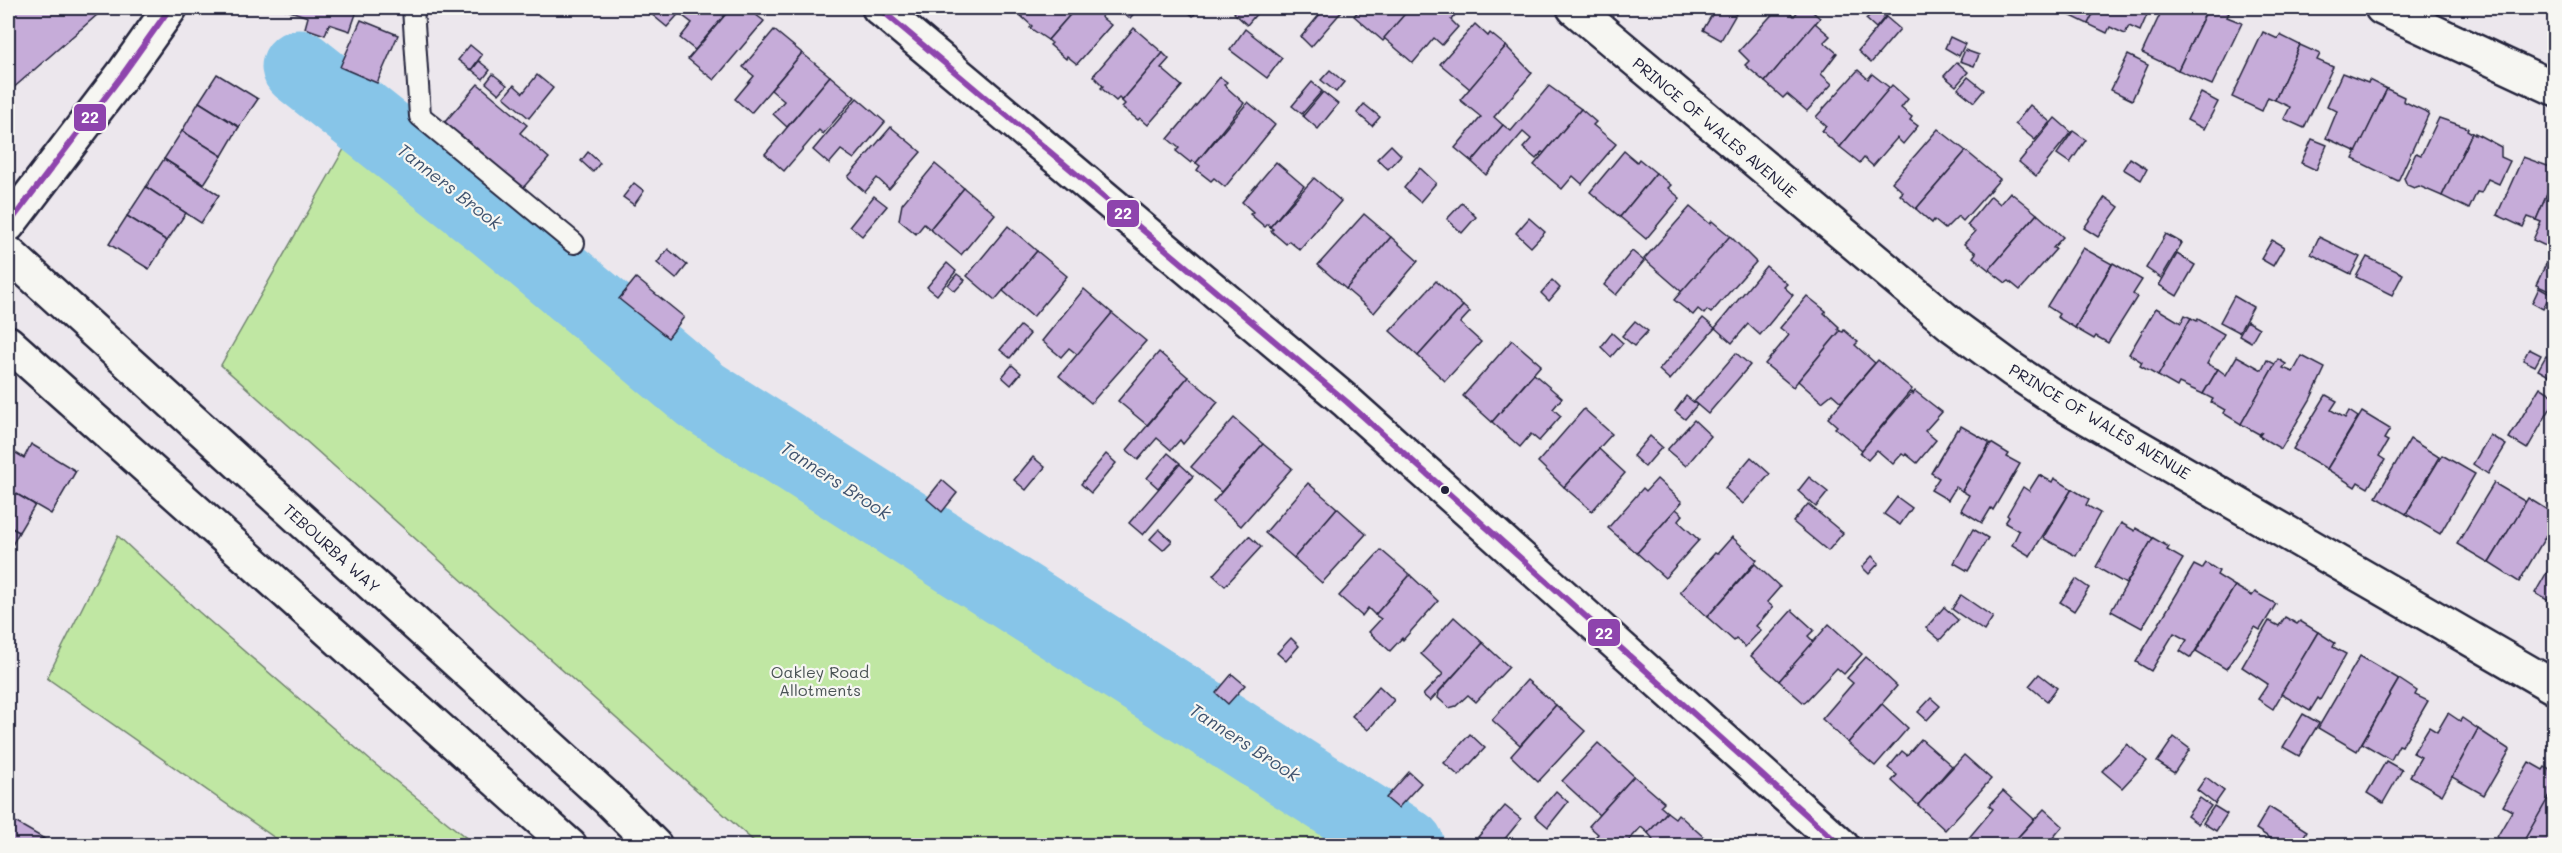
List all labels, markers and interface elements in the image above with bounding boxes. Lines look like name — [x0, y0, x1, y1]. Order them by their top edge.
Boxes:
street label: PRINCE OF WALES AVENUE — [1629, 52, 1801, 202]
line badge: 22 — [73, 103, 107, 132]
text: 22 — [81, 106, 99, 127]
water label: Tanners Brook — [393, 137, 508, 235]
line badge: 22 — [1106, 199, 1140, 228]
text: 22 — [1114, 202, 1132, 223]
street label: PRINCE OF WALES AVENUE — [2005, 358, 2195, 484]
water label: Tanners Brook — [776, 435, 896, 525]
unlabelled marker — [1439, 484, 1451, 496]
street label: TEBOURBA WAY — [279, 499, 385, 597]
line badge: 22 — [1587, 618, 1621, 647]
text: 22 — [1595, 622, 1613, 643]
park label: Oakley Road Allotments — [771, 661, 869, 700]
water label: Tanners Brook — [1185, 697, 1305, 787]

